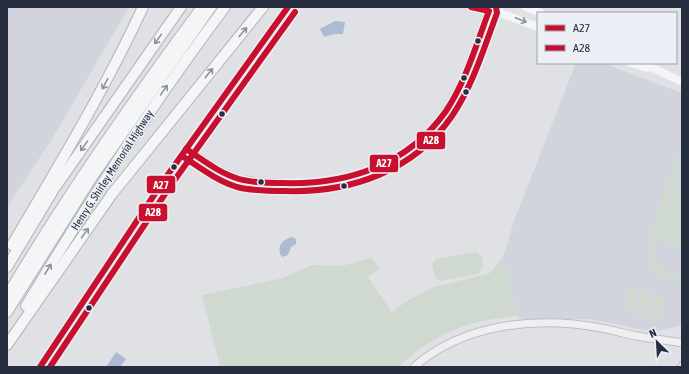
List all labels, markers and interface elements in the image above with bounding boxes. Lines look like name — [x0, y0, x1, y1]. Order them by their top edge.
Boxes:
legend — [537, 12, 677, 64]
one-way arrow — [515, 16, 527, 24]
text: A27 — [573, 21, 591, 35]
one-way arrow — [239, 26, 248, 37]
one-way arrow — [154, 33, 162, 44]
unlabelled marker — [473, 36, 483, 46]
text: A28 — [573, 41, 591, 55]
one-way arrow — [204, 68, 213, 79]
unlabelled marker — [459, 73, 469, 83]
one-way arrow — [101, 78, 108, 90]
one-way arrow — [160, 85, 169, 96]
unlabelled marker — [461, 87, 471, 97]
street label: Henry G. Shirley Memorial Highway — [69, 107, 156, 232]
unlabelled marker — [217, 109, 227, 119]
line badge: A28 — [416, 131, 446, 150]
text: A28 — [422, 134, 439, 146]
one-way arrow — [80, 140, 88, 151]
line badge: A27 — [369, 154, 399, 173]
text: A27 — [375, 157, 392, 169]
unlabelled marker — [169, 162, 179, 172]
line badge: A27 — [146, 175, 176, 194]
unlabelled marker — [256, 177, 266, 187]
text: A27 — [152, 179, 169, 191]
unlabelled marker — [339, 181, 349, 191]
line badge: A28 — [138, 203, 168, 222]
text: A28 — [144, 206, 161, 218]
one-way arrow — [81, 227, 89, 238]
one-way arrow — [45, 264, 53, 276]
unlabelled marker — [84, 303, 94, 313]
north arrow — [637, 322, 677, 362]
text: N — [647, 326, 658, 340]

